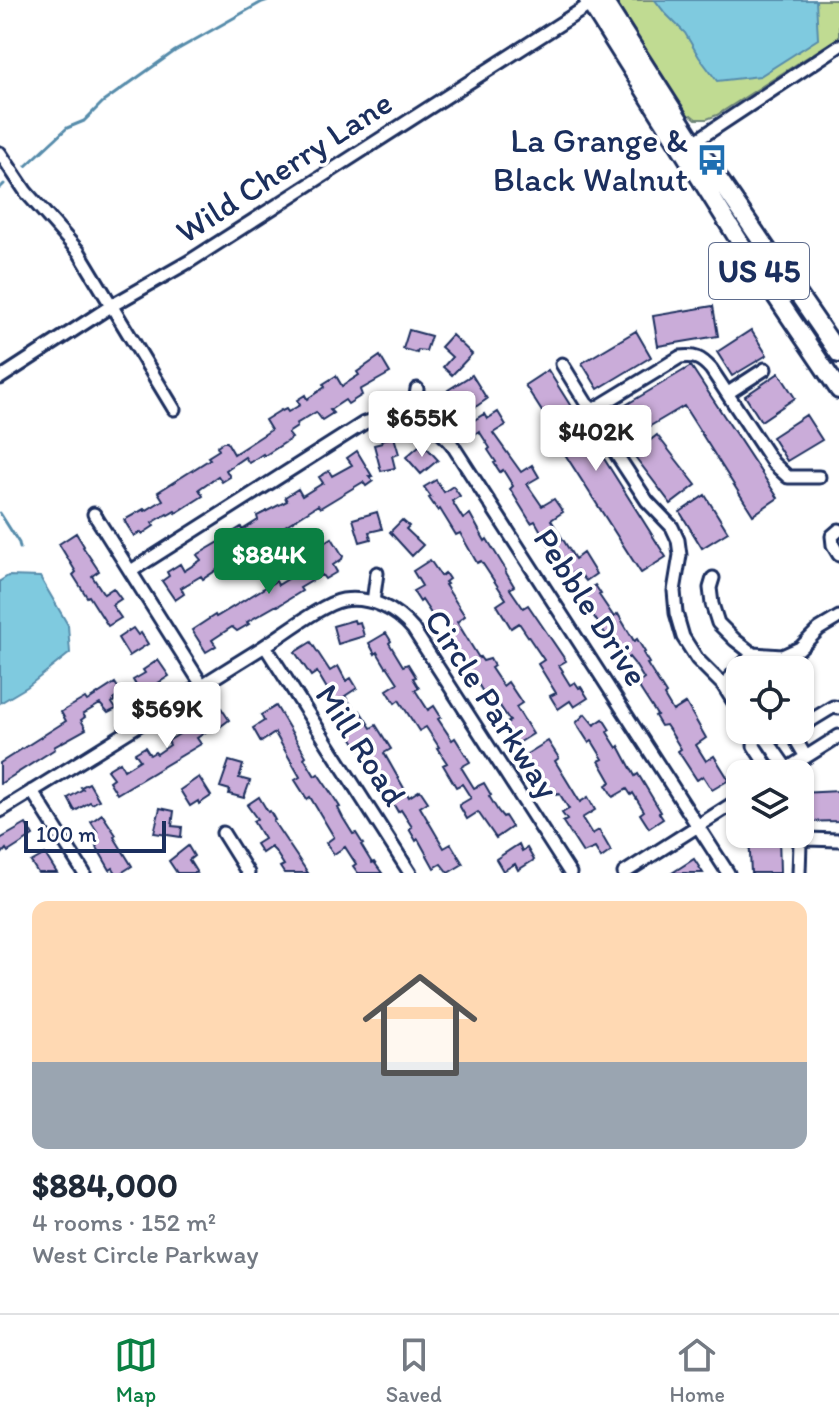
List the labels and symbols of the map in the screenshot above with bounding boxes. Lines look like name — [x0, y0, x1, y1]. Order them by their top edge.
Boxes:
street label: Wild Cherry Lane — [168, 82, 400, 252]
place label: La Grange & Black Walnut — [493, 120, 688, 200]
bus stop icon: La Grange & Black Walnut — [695, 143, 729, 177]
road number: US 45 — [709, 243, 809, 299]
pin: $655K — [366, 391, 478, 459]
pin: $402K — [540, 405, 652, 473]
street label: Pebble Drive — [525, 520, 657, 694]
pin: $884K — [213, 528, 325, 596]
street label: Circle Parkway — [416, 602, 568, 806]
street label: Mill Road — [307, 676, 416, 814]
pin: $569K — [111, 682, 223, 750]
scale bar — [24, 817, 166, 853]

